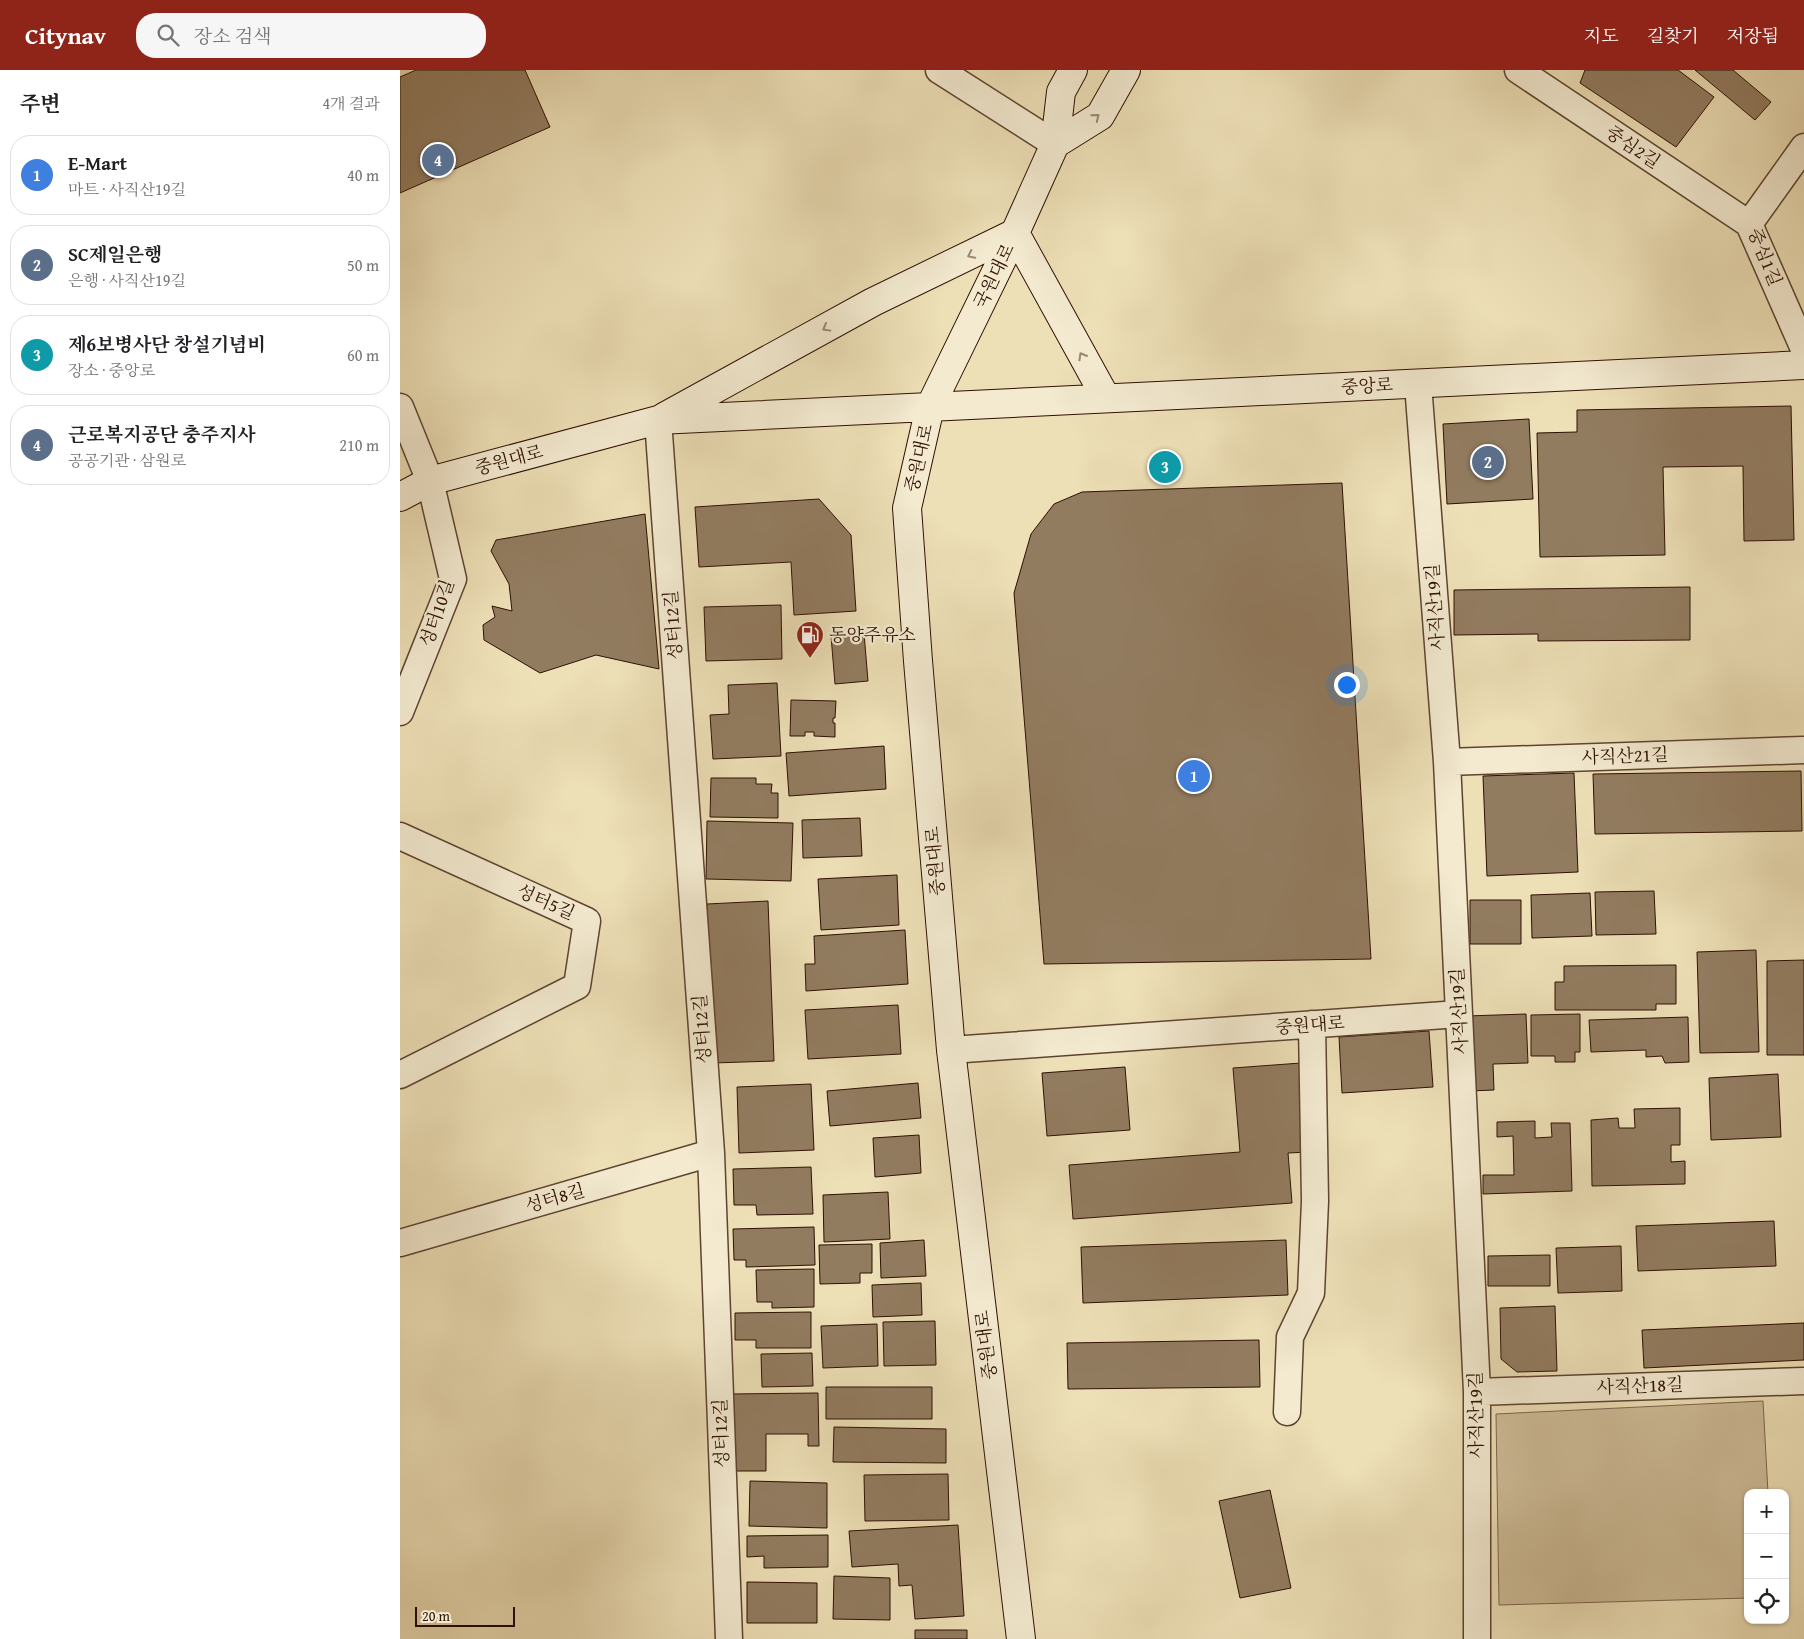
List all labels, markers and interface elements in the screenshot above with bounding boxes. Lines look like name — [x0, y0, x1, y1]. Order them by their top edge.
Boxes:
search box — [136, 13, 486, 58]
text: Citynav — [25, 18, 106, 53]
icon: search — [154, 21, 182, 49]
text: 장소 검색 — [194, 22, 271, 50]
text: 지도 — [1584, 22, 1619, 49]
text: 길찾기 — [1647, 22, 1699, 49]
text: 저장됨 — [1727, 22, 1779, 49]
text: 주변 — [20, 88, 61, 119]
text: 4개 결과 — [322, 91, 380, 115]
one-way arrow — [1090, 114, 1099, 123]
street label: 중심2길 — [1601, 118, 1666, 175]
pin: 4 — [422, 141, 454, 179]
text: E-Mart — [68, 149, 127, 177]
text: 1 — [33, 163, 41, 187]
text: 40 m — [347, 163, 379, 187]
text: 마트 · 사직산19길 — [68, 177, 186, 201]
street label: 중심1길 — [1742, 224, 1789, 290]
street label: 국원대로 — [966, 239, 1021, 313]
text: SC제일은행 — [68, 240, 162, 268]
one-way arrow — [967, 249, 976, 259]
text: 2 — [33, 253, 41, 277]
text: 50 m — [347, 253, 379, 277]
text: 은행 · 사직산19길 — [68, 268, 186, 292]
one-way arrow — [822, 322, 831, 332]
text: 제6보병사단 창설기념비 — [68, 330, 266, 358]
text: 3 — [33, 343, 41, 367]
text: 60 m — [347, 343, 379, 367]
one-way arrow — [1078, 352, 1088, 361]
text: 장소 · 중앙로 — [68, 358, 155, 382]
street label: 중앙로 — [1340, 371, 1394, 400]
text: 근로복지공단 충주지사 — [68, 420, 256, 448]
street label: 중원대로 — [898, 421, 939, 495]
text: 4 — [33, 433, 41, 457]
text: 210 m — [339, 433, 379, 457]
street label: 중원대로 — [472, 437, 546, 482]
pin: 2 — [1472, 443, 1504, 481]
text: 공공기관 · 삼원로 — [68, 448, 186, 472]
pin: 3 — [1149, 448, 1181, 486]
street label: 사직산19길 — [1418, 563, 1451, 651]
street label: 성터10길 — [412, 576, 461, 650]
street label: 성터12길 — [657, 589, 688, 661]
fuel station icon: 동양주유소 — [795, 620, 825, 659]
place label: 동양주유소 — [829, 621, 916, 648]
your location — [1334, 672, 1360, 698]
street label: 사직산21길 — [1581, 740, 1669, 771]
pin: 1 — [1178, 757, 1210, 795]
street label: 중원대로 — [918, 825, 951, 897]
street label: 성터5길 — [513, 877, 579, 926]
street label: 사직산19길 — [1443, 967, 1474, 1055]
street label: 성터12길 — [686, 993, 717, 1065]
street label: 중원대로 — [1274, 1009, 1346, 1040]
street label: 성터8길 — [522, 1176, 588, 1219]
street label: 중원대로 — [968, 1309, 1003, 1381]
street label: 사직산18길 — [1596, 1370, 1684, 1401]
street label: 사직산19길 — [1461, 1371, 1490, 1459]
street label: 성터12길 — [706, 1398, 735, 1468]
map controls — [1744, 1489, 1789, 1624]
button: + — [1744, 1489, 1789, 1534]
button: − — [1744, 1534, 1789, 1579]
button: locate — [1744, 1579, 1789, 1624]
scale bar — [415, 1604, 515, 1627]
text: 20 m — [422, 1606, 450, 1626]

